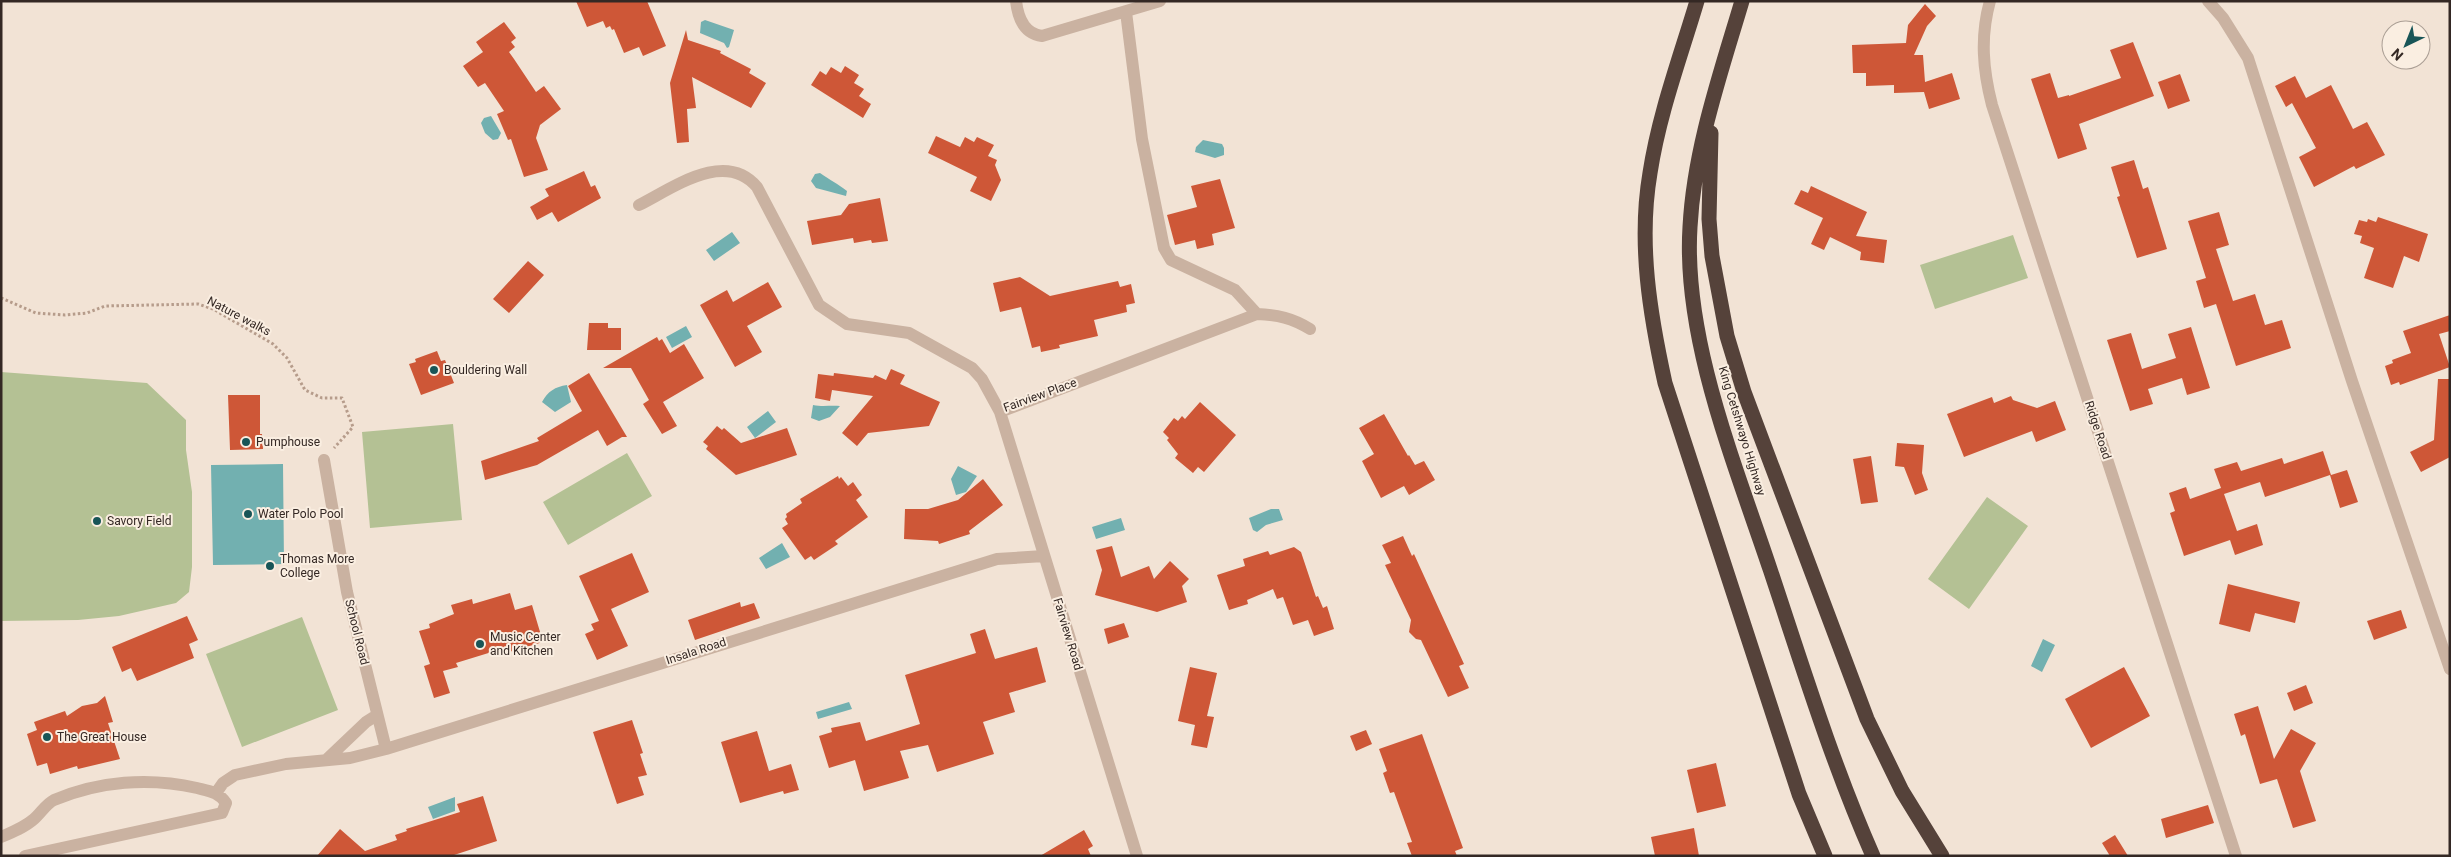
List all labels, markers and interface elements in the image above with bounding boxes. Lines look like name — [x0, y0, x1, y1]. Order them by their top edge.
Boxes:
north arrow — [2381, 20, 2431, 70]
text: N — [2388, 45, 2406, 64]
street label: Nature walks — [205, 293, 273, 339]
place label: Bouldering Wall — [444, 363, 527, 377]
marker: Bouldering Wall — [428, 364, 440, 376]
street label: King Cetshwayo Highway — [1716, 365, 1768, 498]
street label: Fairview Place — [1002, 375, 1078, 415]
street label: Ridge Road — [2082, 399, 2114, 461]
place label: Pumphouse — [256, 435, 320, 449]
marker: Pumphouse — [240, 436, 252, 448]
place label: Water Polo Pool — [258, 507, 344, 521]
marker: Water Polo Pool — [242, 508, 254, 520]
place label: Savory Field — [107, 514, 172, 528]
marker: Savory Field — [91, 515, 103, 527]
place label: Thomas More College — [280, 552, 354, 580]
marker: Thomas More College — [264, 560, 276, 572]
street label: Fairview Road — [1050, 596, 1086, 672]
street label: School Road — [342, 598, 372, 666]
place label: Music Center and Kitchen — [490, 630, 561, 658]
street label: Insala Road — [664, 635, 728, 667]
marker: Music Center and Kitchen — [474, 638, 486, 650]
place label: The Great House — [57, 730, 147, 744]
marker: The Great House — [41, 731, 53, 743]

